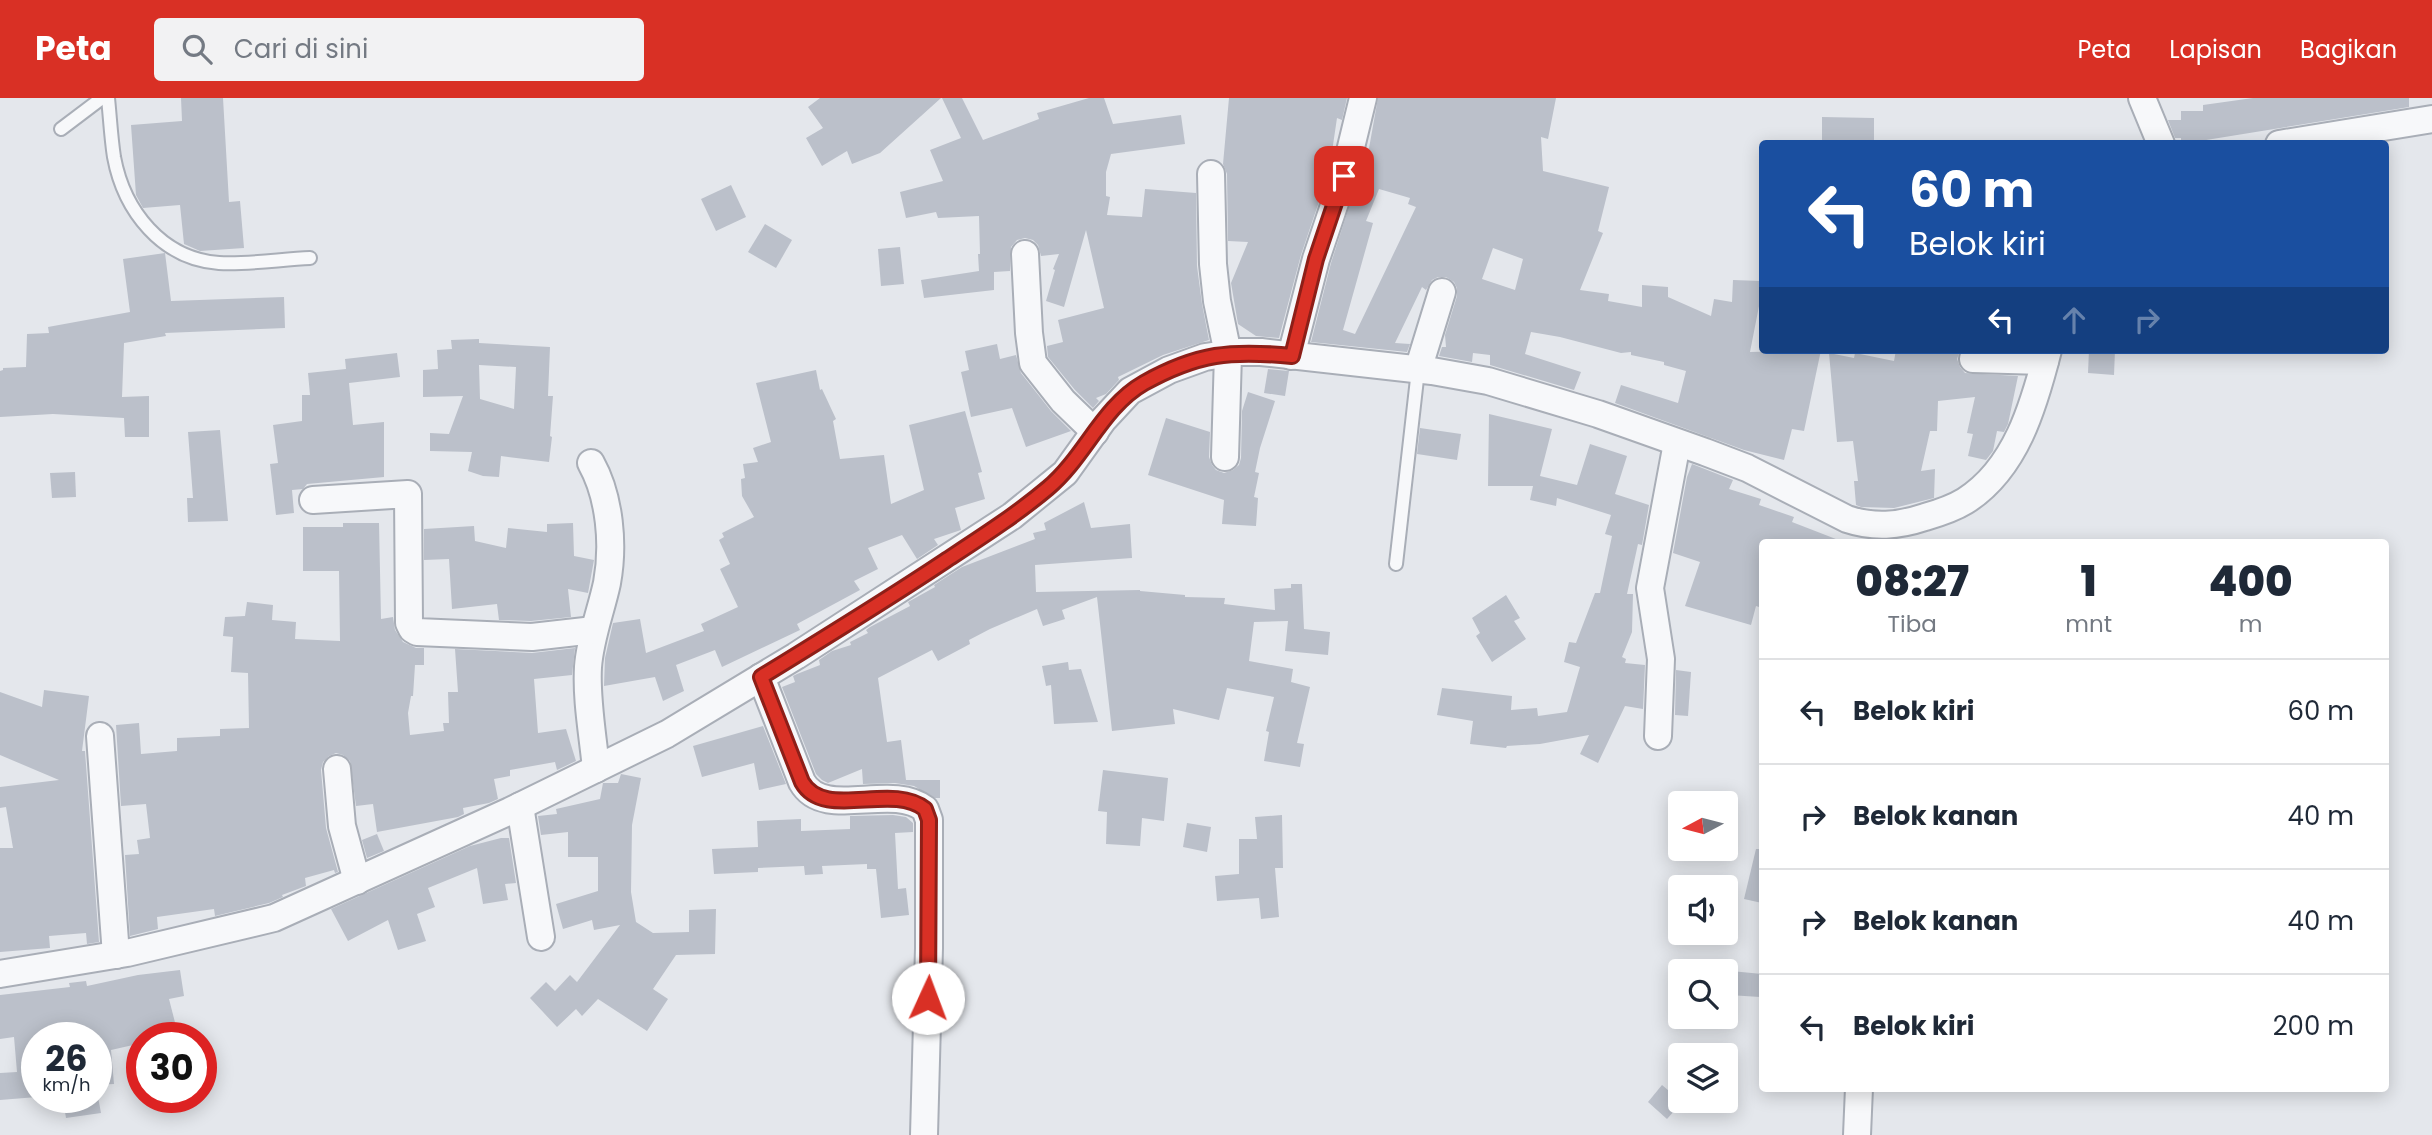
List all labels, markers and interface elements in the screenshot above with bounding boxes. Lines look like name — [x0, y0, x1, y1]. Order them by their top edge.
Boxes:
search box — [154, 18, 644, 81]
text: Peta — [35, 25, 112, 72]
icon: search — [178, 30, 216, 68]
text: Cari di sini — [234, 31, 368, 67]
text: Peta — [2077, 33, 2131, 66]
text: Lapisan — [2169, 33, 2262, 66]
text: Bagikan — [2300, 33, 2397, 66]
pin — [1314, 146, 1374, 206]
text: 60 m — [1909, 156, 2034, 224]
icon: arrive — [1325, 157, 1363, 195]
icon: left — [1794, 168, 1885, 259]
text: Belok kiri — [1909, 221, 2046, 266]
icon: left — [1982, 301, 2020, 339]
icon: ahead — [2055, 301, 2093, 339]
icon: right — [2128, 301, 2166, 339]
text: 08:27 — [1855, 552, 1969, 611]
text: 1 — [2081, 552, 2097, 611]
text: 400 — [2208, 552, 2293, 611]
text: Tiba — [1888, 608, 1937, 640]
text: mnt — [2065, 608, 2112, 640]
text: m — [2239, 608, 2262, 640]
icon: left — [1794, 693, 1832, 731]
text: Belok kiri — [1853, 693, 1975, 729]
text: 60 m — [2287, 693, 2354, 729]
north arrow — [1668, 791, 1738, 861]
map controls — [1668, 791, 1738, 1113]
icon: right — [1794, 798, 1832, 836]
text: Belok kanan — [1853, 798, 2018, 834]
text: 40 m — [2288, 798, 2354, 834]
button: sound — [1668, 875, 1738, 945]
icon: right — [1794, 903, 1832, 941]
text: Belok kanan — [1853, 903, 2018, 939]
text: 40 m — [2288, 903, 2354, 939]
button: search — [1668, 959, 1738, 1029]
position arrow — [891, 961, 965, 1035]
icon: left — [1794, 1008, 1832, 1046]
text: Belok kiri — [1853, 1008, 1975, 1044]
text: 200 m — [2273, 1008, 2354, 1044]
speed limit sign: 30 — [126, 1022, 217, 1113]
text: 26 — [45, 1034, 88, 1083]
button: layers — [1668, 1043, 1738, 1113]
text: km/h — [43, 1072, 90, 1097]

